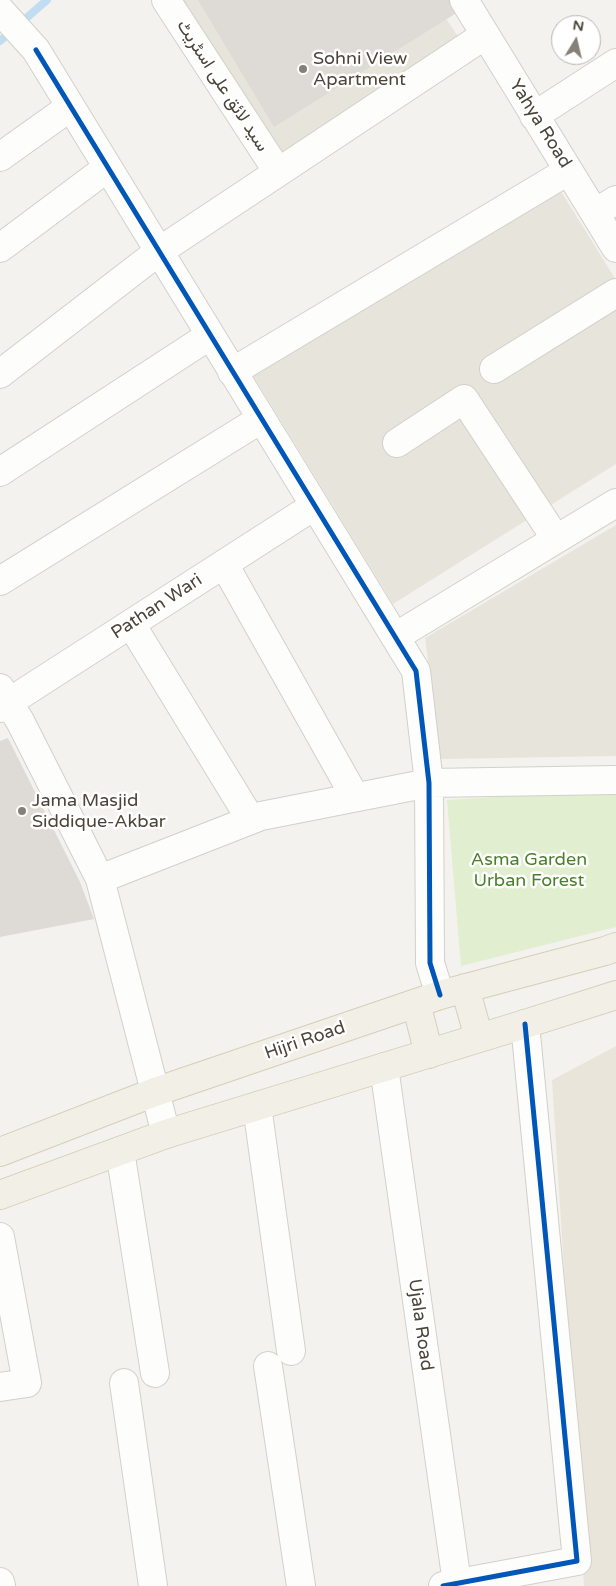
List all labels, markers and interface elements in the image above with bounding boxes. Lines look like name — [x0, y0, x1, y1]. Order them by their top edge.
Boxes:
north arrow — [551, 15, 601, 65]
street label: سید لائق علی اسٹریٹ — [171, 16, 273, 156]
text: N — [571, 16, 585, 35]
place label: Sohni View Apartment — [313, 48, 407, 90]
marker: Sohni View Apartment — [297, 63, 309, 75]
street label: Yahya Road — [504, 76, 576, 172]
street label: Pathan Wari — [107, 570, 207, 644]
place label: Jama Masjid Siddique-Akbar — [32, 790, 166, 832]
marker: Jama Masjid Siddique-Akbar — [16, 805, 28, 817]
park label: Asma Garden Urban Forest — [471, 849, 587, 892]
street label: Hijri Road — [262, 1017, 348, 1065]
street label: Ujala Road — [403, 1278, 437, 1372]

